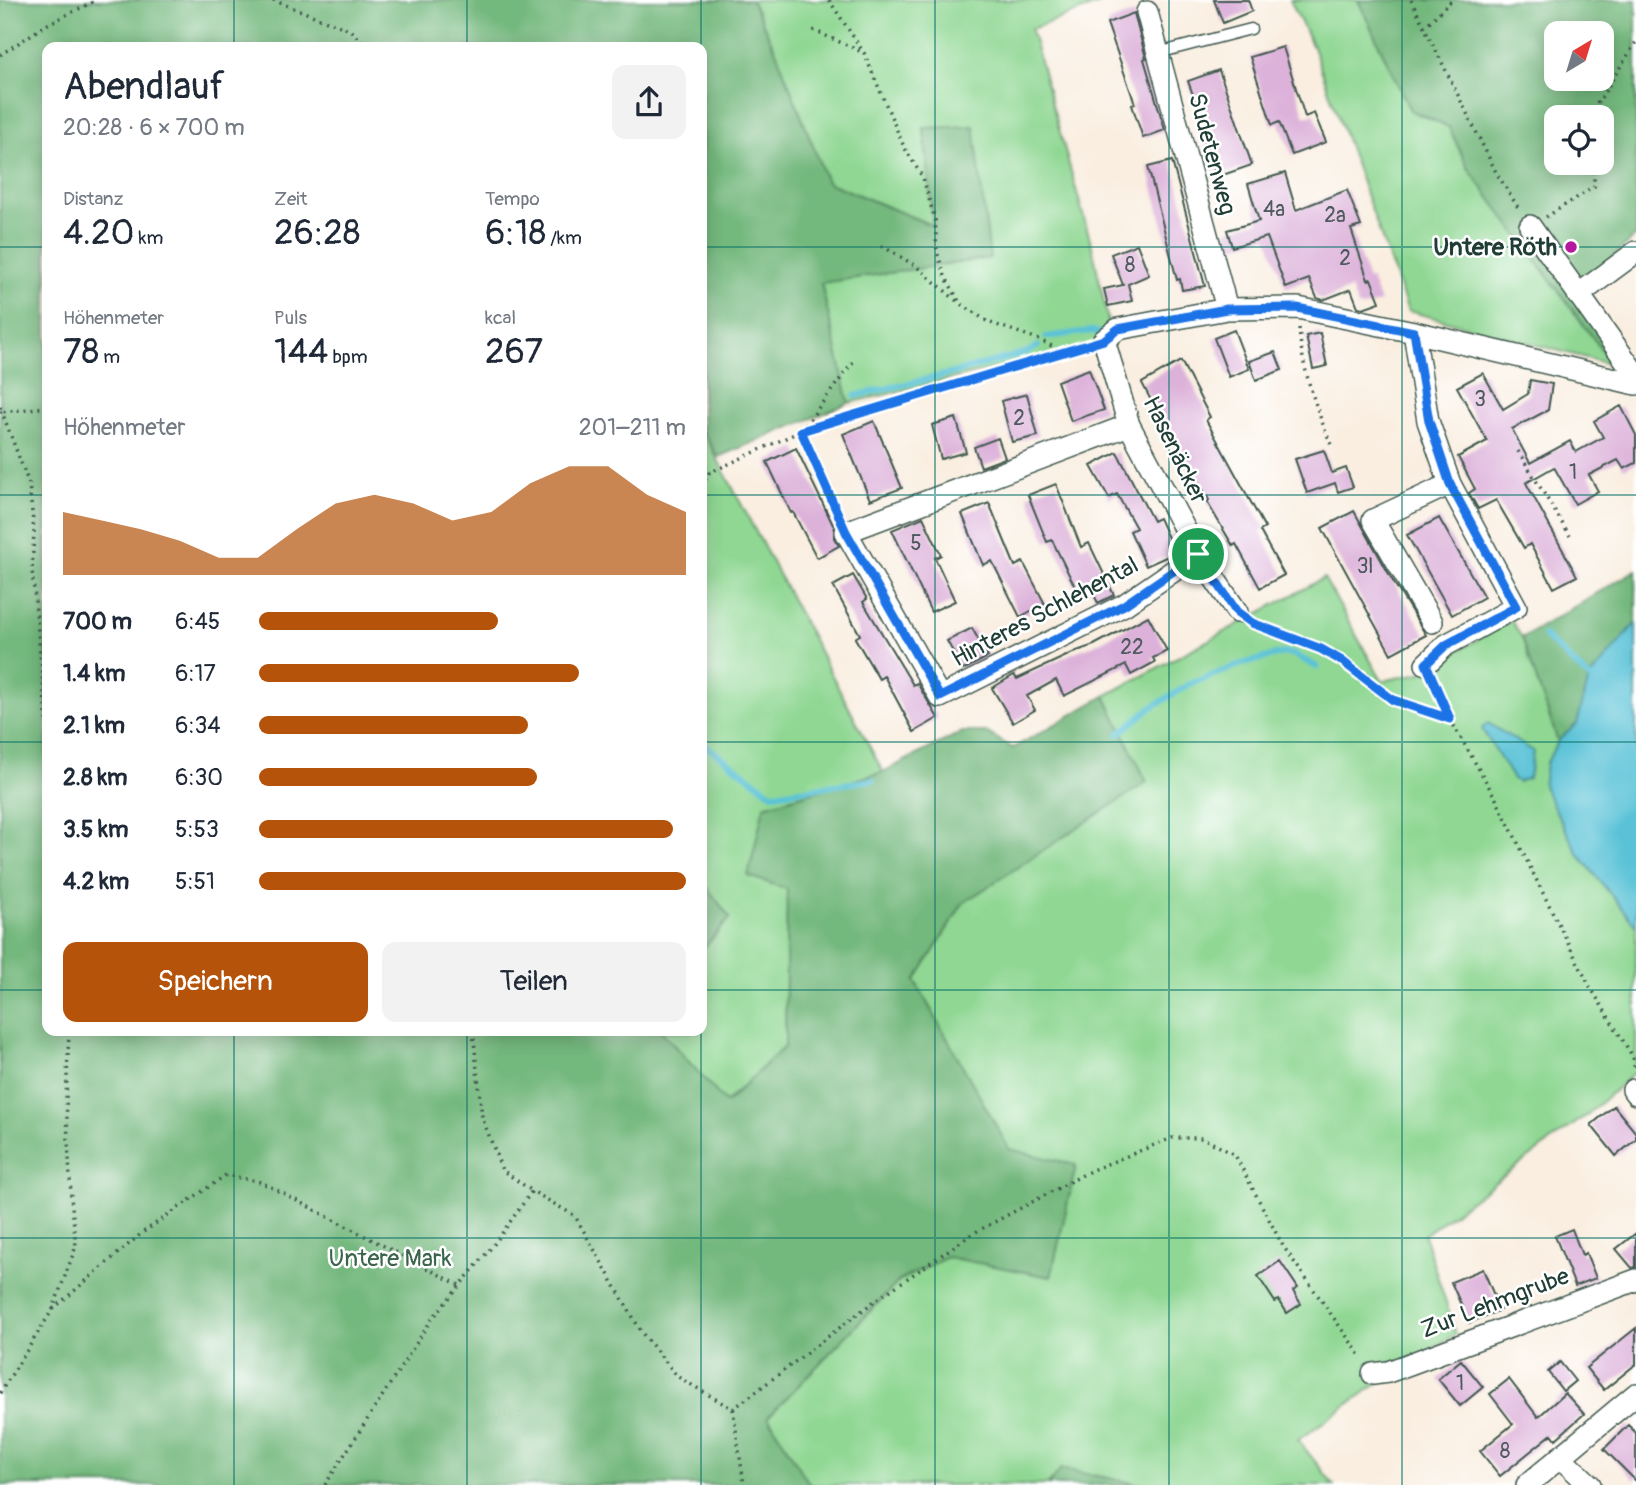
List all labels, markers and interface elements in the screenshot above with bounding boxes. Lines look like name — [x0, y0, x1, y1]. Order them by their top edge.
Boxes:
north arrow — [1544, 21, 1614, 91]
map controls — [1544, 21, 1614, 175]
text: Abendlauf — [63, 63, 225, 111]
button: share — [612, 65, 686, 139]
street label: Sudetenweg — [1182, 90, 1242, 218]
button: locate — [1544, 105, 1614, 175]
text: 20:28 · 6 × 700 m — [63, 113, 245, 142]
text: Distanz — [63, 187, 123, 211]
text: Zeit — [274, 187, 307, 211]
text: Tempo — [485, 187, 540, 211]
house number: 4a — [1263, 196, 1285, 223]
house number: 2a — [1324, 202, 1346, 229]
text: 4.20 — [63, 211, 134, 255]
text: 26:28 — [274, 211, 361, 255]
text: 6:18 — [485, 211, 546, 255]
text: km — [134, 226, 163, 250]
text: /km — [546, 226, 582, 250]
place label: Untere Röth — [1433, 233, 1557, 262]
marker: Untere Röth — [1563, 239, 1579, 255]
house number: 2 — [1339, 245, 1351, 272]
house number: 8 — [1125, 252, 1135, 279]
text: Höhenmeter — [63, 306, 164, 330]
text: Puls — [274, 306, 307, 330]
text: kcal — [485, 306, 516, 330]
text: 78 — [63, 330, 99, 374]
text: 144 — [274, 330, 328, 374]
text: 267 — [485, 330, 543, 374]
text: m — [99, 345, 120, 369]
text: bpm — [328, 345, 368, 369]
house number: 3 — [1474, 386, 1486, 413]
street label: Hasenäcker — [1137, 391, 1214, 509]
house number: 2 — [1013, 405, 1025, 432]
text: Höhenmeter — [63, 413, 185, 442]
text: 201–211 m — [579, 413, 686, 442]
house number: 1 — [1569, 459, 1577, 486]
pin — [1168, 524, 1228, 584]
house number: 5 — [910, 530, 922, 557]
icon: arrive — [1179, 535, 1217, 573]
street label: Hinteres Schlehental — [947, 551, 1143, 673]
house number: 3l — [1357, 553, 1373, 580]
text: 700 m — [63, 607, 132, 636]
text: 6:45 — [175, 607, 220, 636]
house number: 22 — [1120, 634, 1144, 661]
text: 1.4 km — [63, 659, 125, 688]
text: 6:17 — [175, 659, 216, 688]
text: 2.1 km — [63, 711, 125, 740]
text: 6:34 — [175, 711, 221, 740]
text: 2.8 km — [63, 763, 128, 792]
text: 6:30 — [175, 763, 223, 792]
text: 3.5 km — [63, 815, 128, 844]
text: 5:53 — [175, 815, 219, 844]
text: 4.2 km — [63, 867, 129, 896]
text: 5:51 — [175, 867, 215, 896]
button: Speichern — [63, 942, 368, 1022]
button: Teilen — [382, 942, 686, 1022]
park label: Untere Mark — [329, 1244, 451, 1273]
street label: Zur Lehmgrube — [1417, 1261, 1573, 1345]
house number: 1 — [1456, 1370, 1464, 1397]
house number: 8 — [1500, 1438, 1510, 1465]

